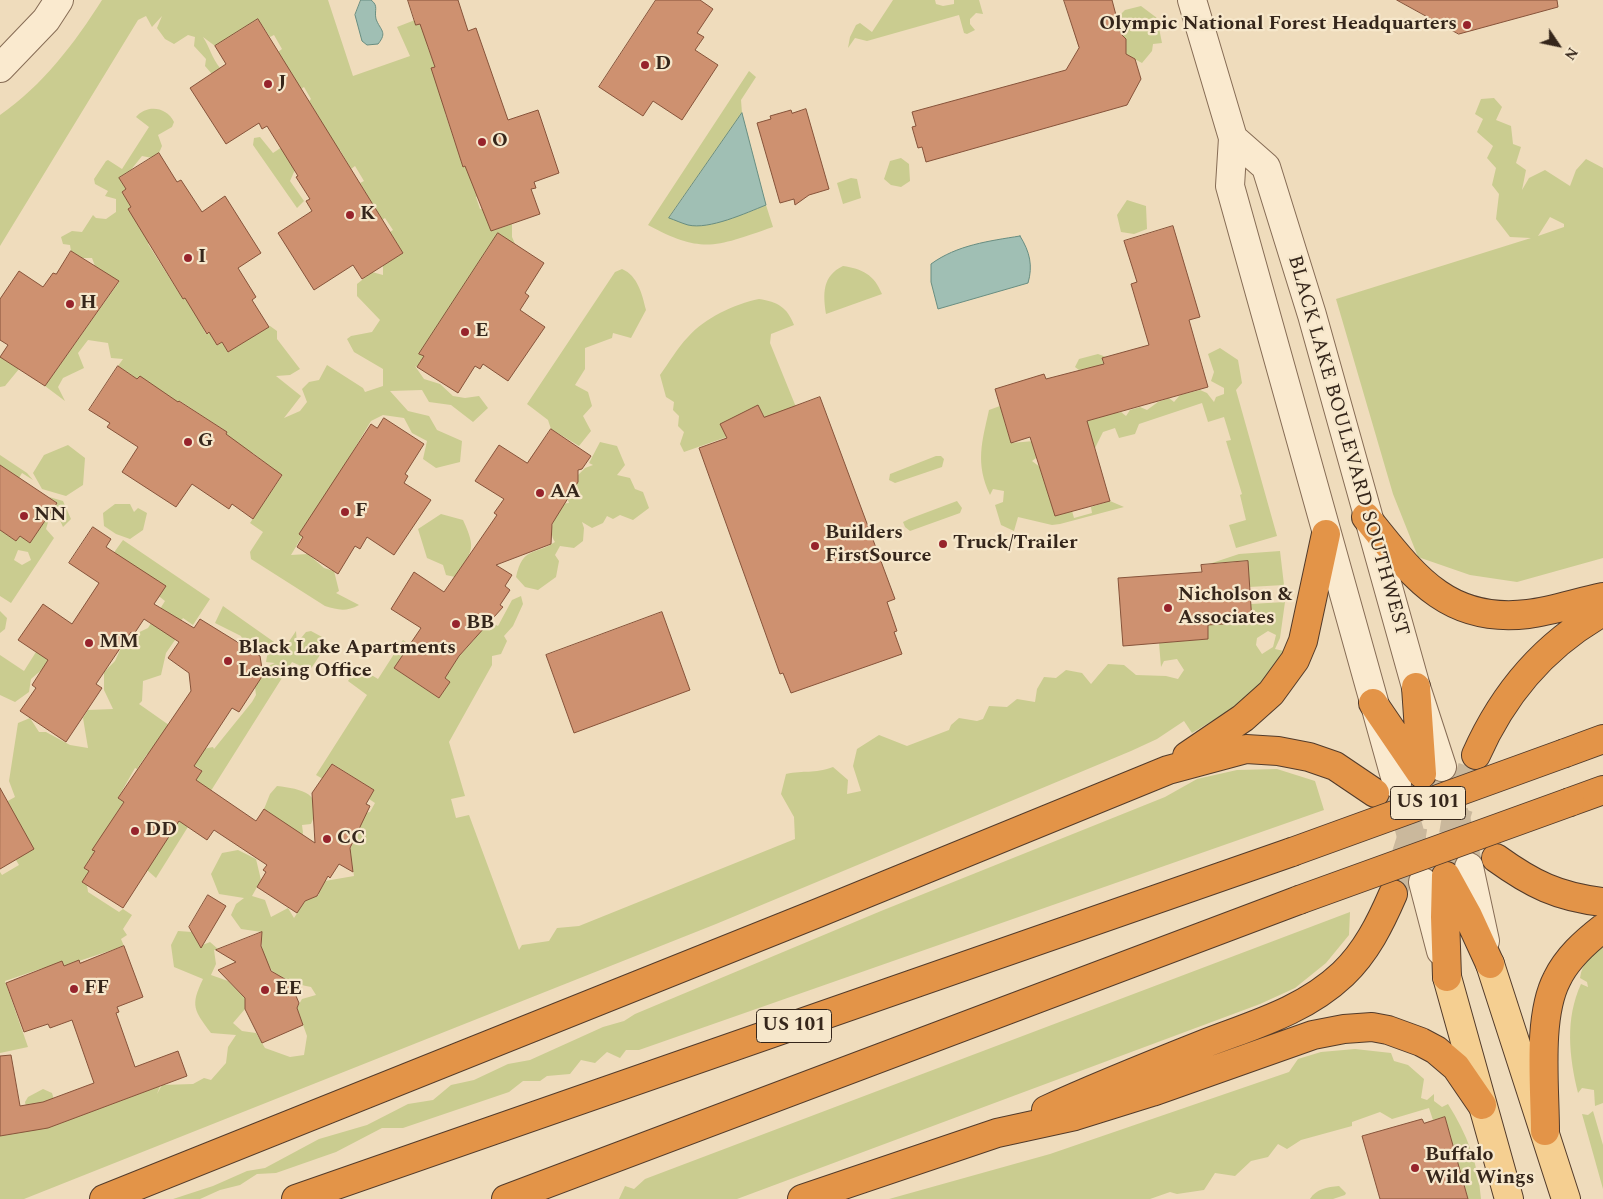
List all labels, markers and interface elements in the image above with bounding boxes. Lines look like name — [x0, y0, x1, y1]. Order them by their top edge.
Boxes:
place label: Olympic National Forest Headquarters — [1099, 13, 1457, 37]
marker: Olympic National Forest Headquarters — [1461, 19, 1473, 31]
north arrow — [1533, 20, 1583, 70]
text: N — [1559, 43, 1583, 64]
place label: D — [655, 53, 671, 77]
marker: D — [639, 59, 651, 71]
place label: J — [278, 72, 287, 96]
marker: J — [262, 78, 274, 90]
place label: O — [492, 130, 508, 154]
marker: O — [476, 136, 488, 148]
place label: K — [360, 203, 375, 227]
marker: K — [344, 209, 356, 221]
place label: I — [198, 246, 206, 270]
marker: I — [182, 252, 194, 264]
street label: BLACK LAKE BOULEVARD SOUTHWEST — [1281, 253, 1413, 639]
place label: H — [80, 292, 97, 316]
marker: H — [64, 298, 76, 310]
place label: E — [475, 320, 489, 344]
marker: E — [459, 326, 471, 338]
place label: G — [198, 430, 213, 454]
marker: G — [182, 436, 194, 448]
place label: AA — [550, 481, 581, 505]
marker: AA — [534, 487, 546, 499]
place label: F — [355, 500, 368, 524]
place label: NN — [34, 504, 67, 528]
marker: F — [339, 506, 351, 518]
marker: NN — [18, 510, 30, 522]
place label: Builders FirstSource — [825, 522, 932, 569]
place label: Truck/Trailer — [953, 532, 1077, 556]
marker: Truck/Trailer — [937, 538, 949, 550]
marker: Builders FirstSource — [809, 540, 821, 552]
place label: Nicholson & Associates — [1178, 584, 1293, 631]
marker: Nicholson & Associates — [1162, 602, 1174, 614]
place label: BB — [466, 612, 494, 636]
marker: BB — [450, 618, 462, 630]
place label: MM — [99, 631, 139, 655]
marker: MM — [83, 637, 95, 649]
place label: Black Lake Apartments Leasing Office — [238, 637, 456, 684]
marker: Black Lake Apartments Leasing Office — [222, 655, 234, 667]
road number: US 101 — [1390, 786, 1466, 820]
place label: DD — [145, 819, 177, 843]
marker: DD — [129, 825, 141, 837]
place label: CC — [337, 827, 365, 851]
marker: CC — [321, 833, 333, 845]
place label: FF — [84, 977, 109, 1001]
place label: EE — [275, 978, 302, 1002]
marker: FF — [68, 983, 80, 995]
marker: EE — [259, 984, 271, 996]
road number: US 101 — [756, 1009, 832, 1042]
place label: Buffalo Wild Wings — [1425, 1144, 1535, 1191]
marker: Buffalo Wild Wings — [1409, 1162, 1421, 1174]

